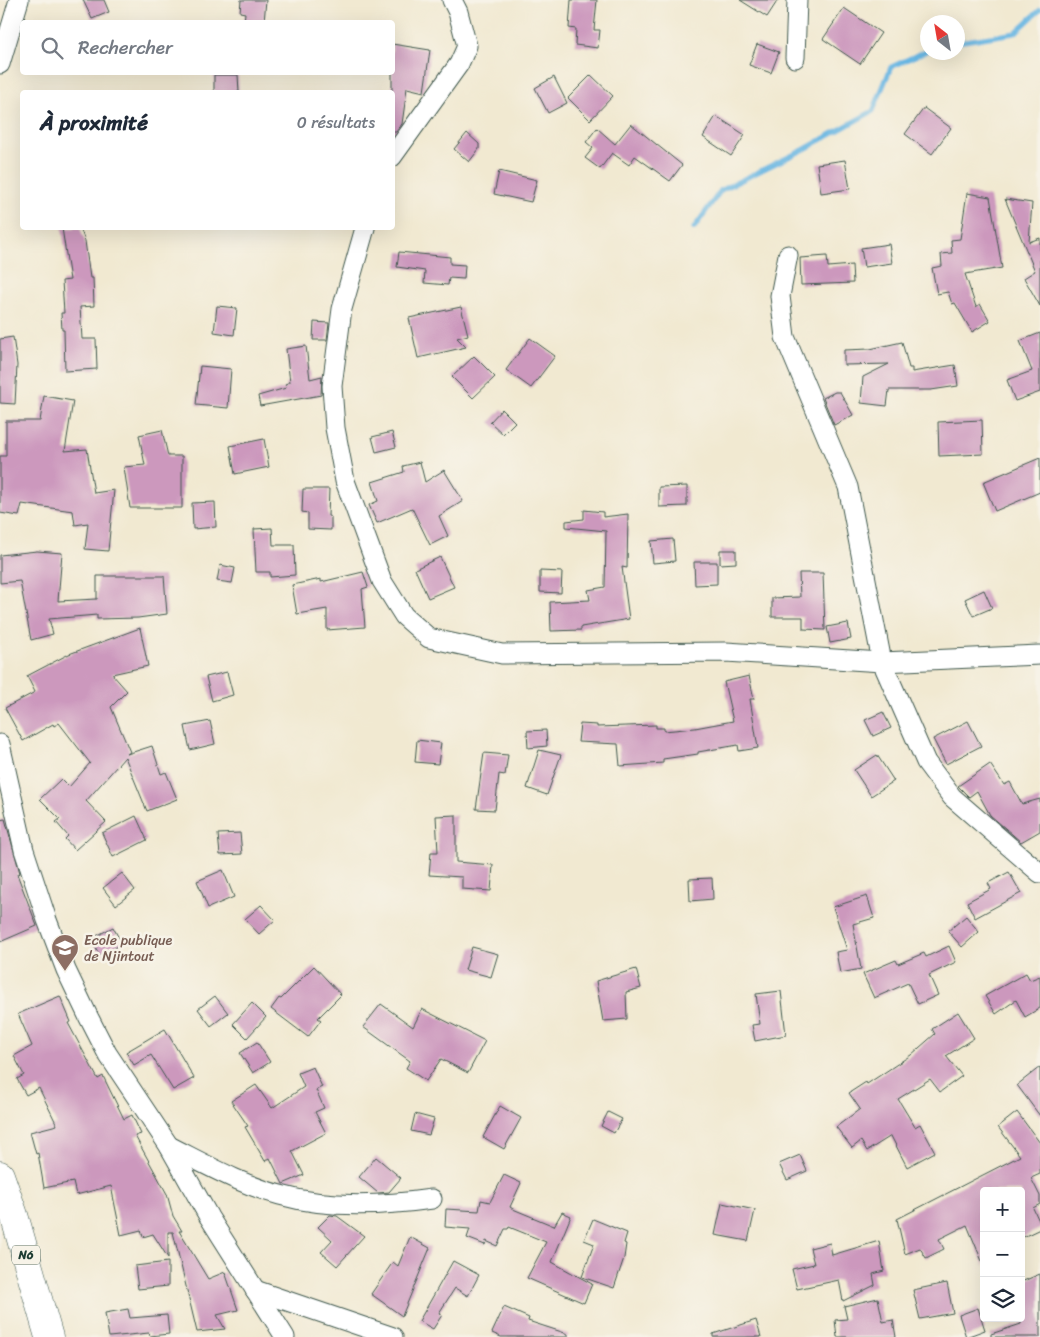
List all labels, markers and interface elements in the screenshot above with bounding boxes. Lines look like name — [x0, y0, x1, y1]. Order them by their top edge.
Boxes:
north arrow — [920, 15, 965, 60]
search box — [20, 20, 395, 75]
text: Rechercher — [78, 31, 173, 64]
icon: search — [38, 34, 66, 62]
text: À proximité — [40, 104, 148, 142]
text: 0 résultats — [297, 108, 375, 137]
place label: Ecole publique de Njintout — [84, 928, 172, 969]
school or university icon: Ecole publique de Njintout — [50, 933, 80, 972]
map controls — [980, 1187, 1025, 1322]
button: + — [980, 1187, 1025, 1232]
button: − — [980, 1232, 1025, 1277]
road number: N6 — [12, 1246, 40, 1264]
button: layers — [980, 1277, 1025, 1322]

